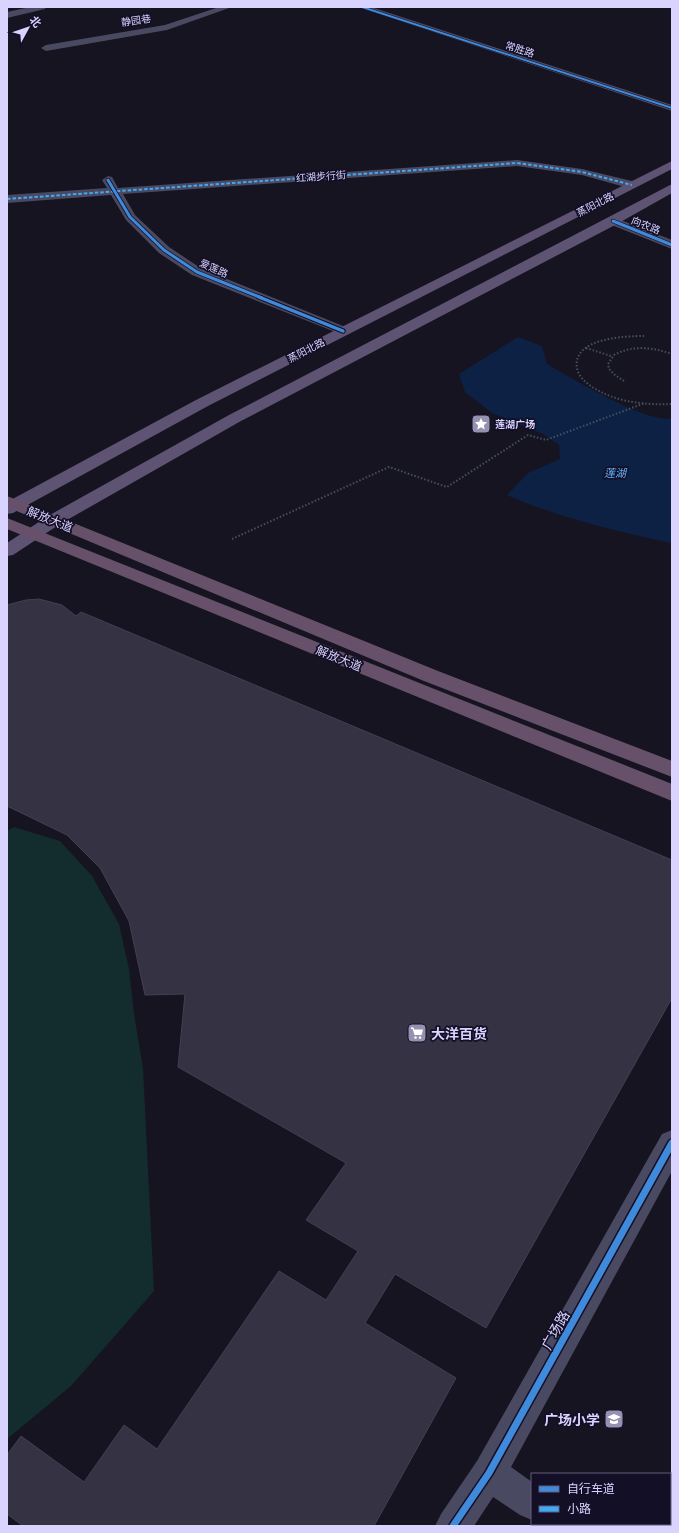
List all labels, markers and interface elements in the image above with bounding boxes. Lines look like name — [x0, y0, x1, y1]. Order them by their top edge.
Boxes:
north arrow — [8, 8, 48, 48]
street label: 静园巷 — [120, 12, 152, 28]
text: 北 — [27, 13, 45, 30]
street label: 常胜路 — [504, 39, 536, 59]
street label: 红湖步行街 — [296, 168, 346, 184]
street label: 蒸阳北路 — [574, 190, 616, 218]
street label: 向农路 — [630, 214, 662, 236]
street label: 爱莲路 — [198, 256, 230, 280]
street label: 蒸阳北路 — [285, 336, 327, 364]
place icon: 莲湖广场 — [470, 413, 492, 435]
place label: 莲湖广场 — [495, 418, 535, 430]
water label: 莲湖 — [604, 466, 628, 480]
street label: 解放大道 — [25, 503, 75, 535]
street label: 解放大道 — [314, 642, 364, 674]
supermarket icon: 大洋百货 — [406, 1022, 428, 1044]
place label: 大洋百货 — [431, 1025, 487, 1042]
street label: 广场路 — [537, 1308, 573, 1352]
school or university icon: 广场小学 — [603, 1408, 625, 1430]
place label: 广场小学 — [544, 1411, 600, 1428]
legend — [531, 1473, 671, 1525]
text: 自行车道 — [567, 1481, 615, 1496]
text: 小路 — [567, 1501, 591, 1516]

